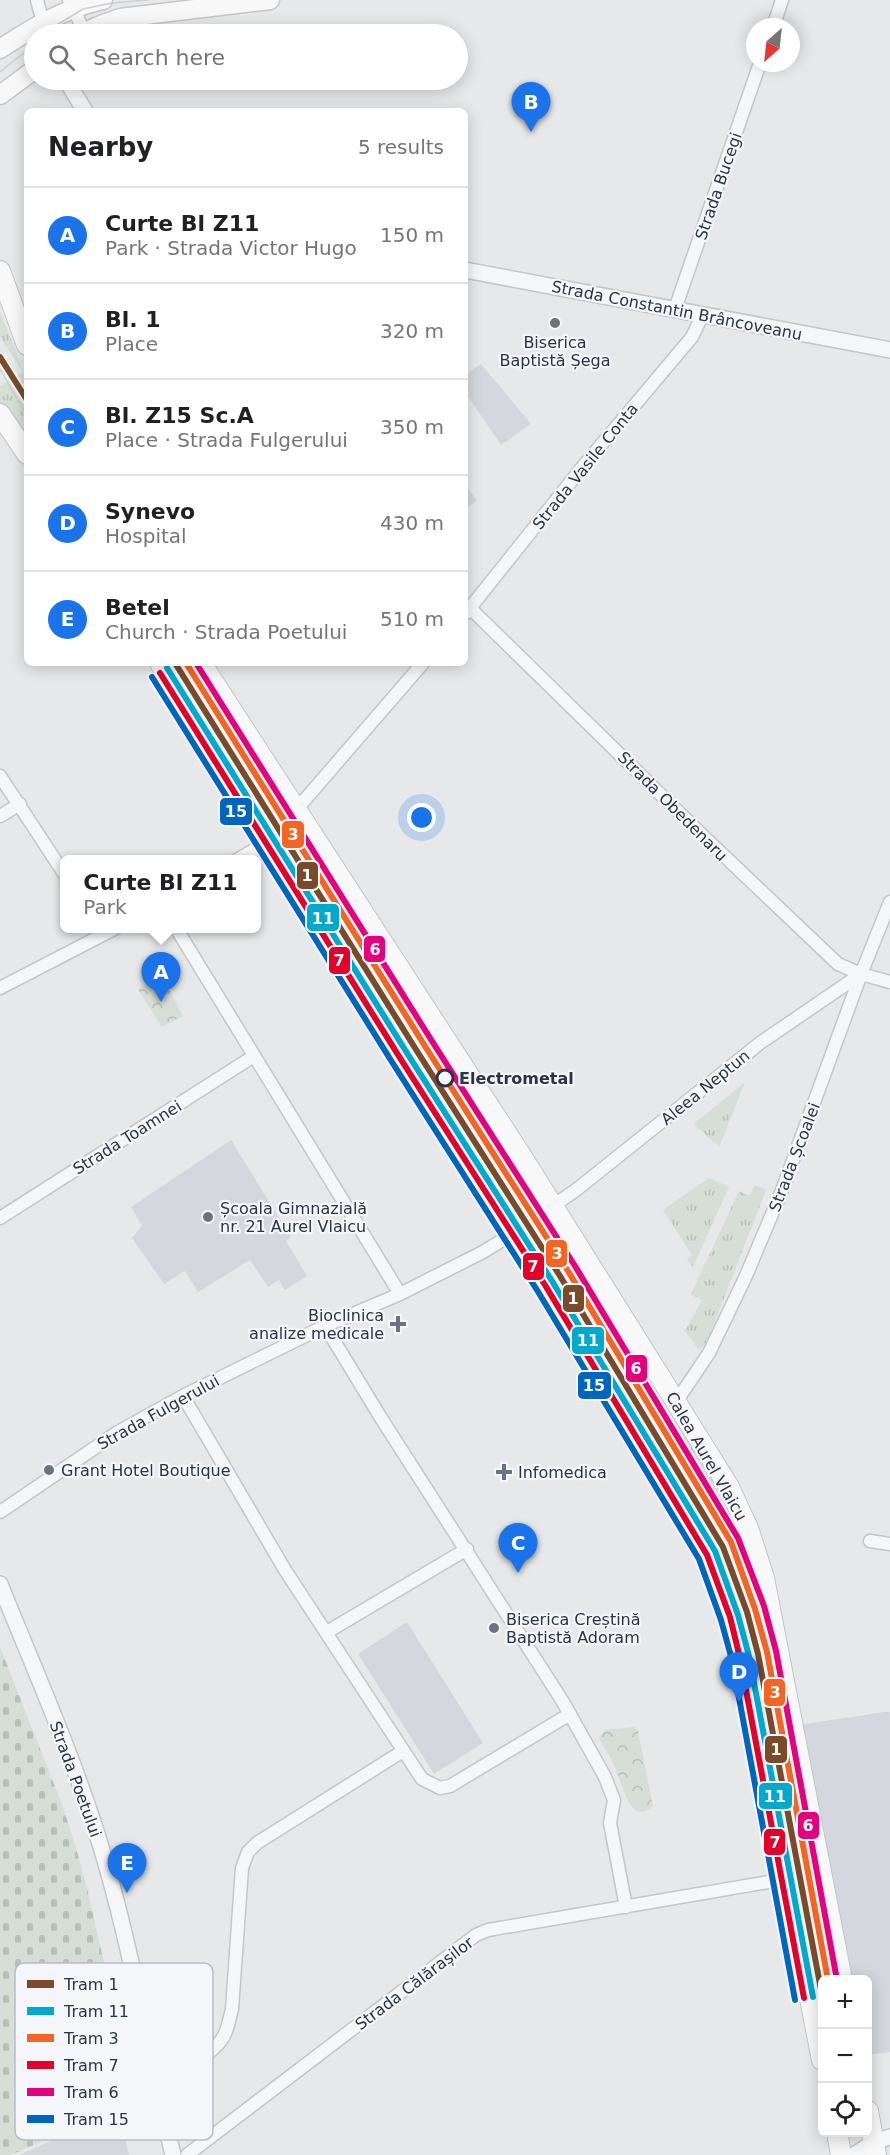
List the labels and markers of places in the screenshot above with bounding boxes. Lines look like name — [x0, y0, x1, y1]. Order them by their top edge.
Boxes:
pin: B — [512, 82, 550, 132]
marker: Biserica Baptistă Șega — [548, 316, 562, 330]
place label: Biserica Baptistă Șega — [499, 333, 611, 370]
pin: A — [142, 952, 180, 1002]
marker: Electrometal — [436, 1069, 454, 1087]
place label: Electrometal — [459, 1069, 574, 1088]
place label: Școala Gimnazială nr. 21 Aurel Vlaicu — [220, 1199, 367, 1236]
marker: Școala Gimnazială nr. 21 Aurel Vlaicu — [201, 1210, 215, 1224]
place label: Bioclinica analize medicale — [249, 1306, 384, 1343]
marker: Bioclinica analize medicale — [389, 1315, 407, 1333]
place label: Grant Hotel Boutique — [61, 1461, 231, 1480]
marker: Grant Hotel Boutique — [42, 1463, 56, 1477]
marker: Infomedica — [495, 1463, 513, 1481]
place label: Infomedica — [518, 1463, 607, 1482]
pin: C — [498, 1524, 538, 1573]
place label: Biserica Creștină Baptistă Adoram — [506, 1610, 641, 1647]
marker: Biserica Creștină Baptistă Adoram — [487, 1621, 501, 1635]
pin: D — [720, 1652, 758, 1702]
pin: E — [108, 1844, 146, 1893]

